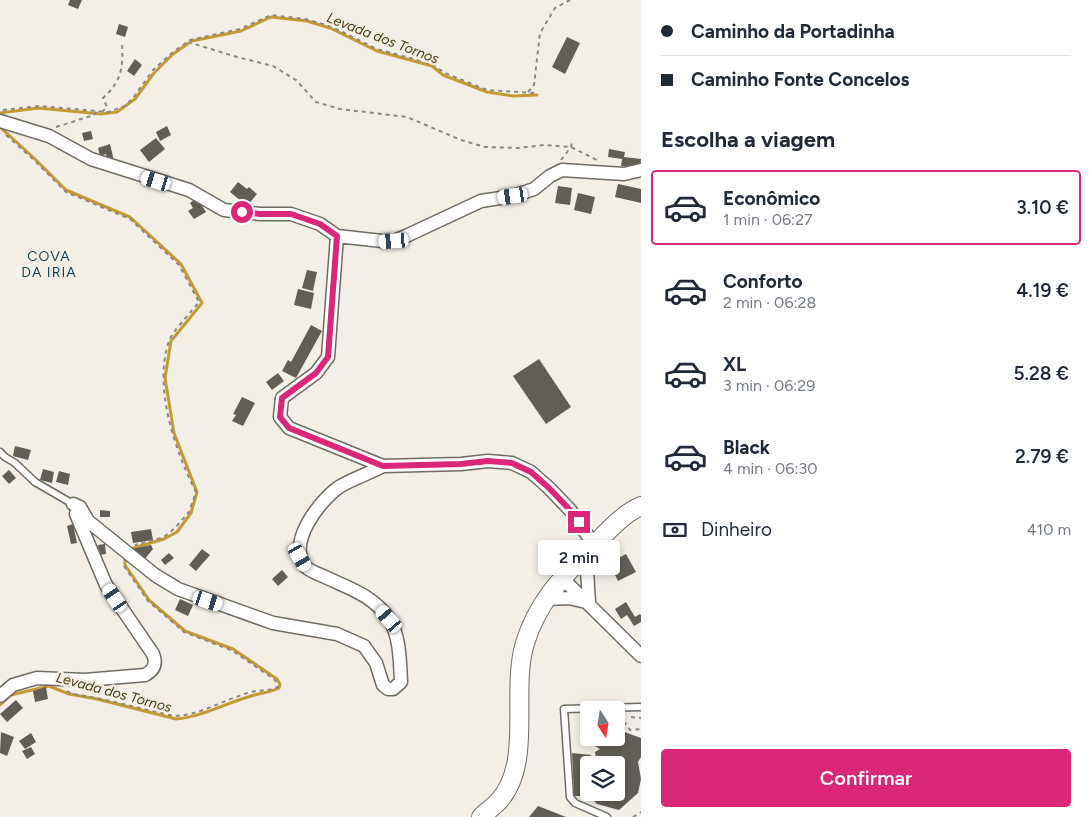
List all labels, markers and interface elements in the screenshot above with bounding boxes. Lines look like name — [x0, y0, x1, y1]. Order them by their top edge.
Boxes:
water label: Levada dos Tornos — [324, 9, 442, 68]
text: Caminho da Portadinha — [691, 20, 895, 43]
text: Caminho Fonte Concelos — [691, 68, 909, 91]
text: Escolha a viagem — [661, 126, 835, 153]
car — [139, 169, 172, 193]
icon: car — [663, 185, 708, 230]
car — [497, 186, 528, 206]
text: Econômico — [723, 187, 820, 210]
text: 3.10 € — [1016, 196, 1069, 219]
route start — [231, 201, 253, 223]
text: 1 min · 06:27 — [723, 210, 813, 229]
car — [378, 232, 409, 250]
district label: COVA DA IRIA — [21, 248, 77, 281]
icon: car — [663, 268, 708, 313]
text: Conforto — [723, 270, 803, 293]
text: 4.19 € — [1016, 279, 1069, 302]
text: 2 min · 06:28 — [723, 293, 816, 312]
icon: car — [663, 351, 708, 396]
text: XL — [723, 353, 746, 376]
text: 5.28 € — [1014, 362, 1069, 385]
text: 3 min · 06:29 — [723, 376, 815, 395]
icon: car — [663, 434, 708, 479]
text: Black — [723, 436, 770, 459]
text: 2.79 € — [1015, 445, 1069, 468]
text: 4 min · 06:30 — [723, 459, 817, 478]
route end — [568, 511, 590, 533]
icon: cash — [661, 516, 689, 544]
text: Dinheiro — [701, 518, 772, 541]
text: 410 m — [1027, 520, 1071, 539]
car — [286, 540, 313, 574]
callout: 2 min — [538, 540, 620, 574]
text: 2 min — [559, 548, 599, 567]
car — [100, 581, 129, 615]
car — [191, 589, 224, 613]
car — [373, 603, 404, 635]
water label: Levada dos Tornos — [54, 669, 174, 716]
north arrow — [580, 701, 625, 746]
map controls — [580, 701, 625, 801]
button: Confirmar — [661, 749, 1071, 807]
button: layers — [580, 756, 625, 801]

